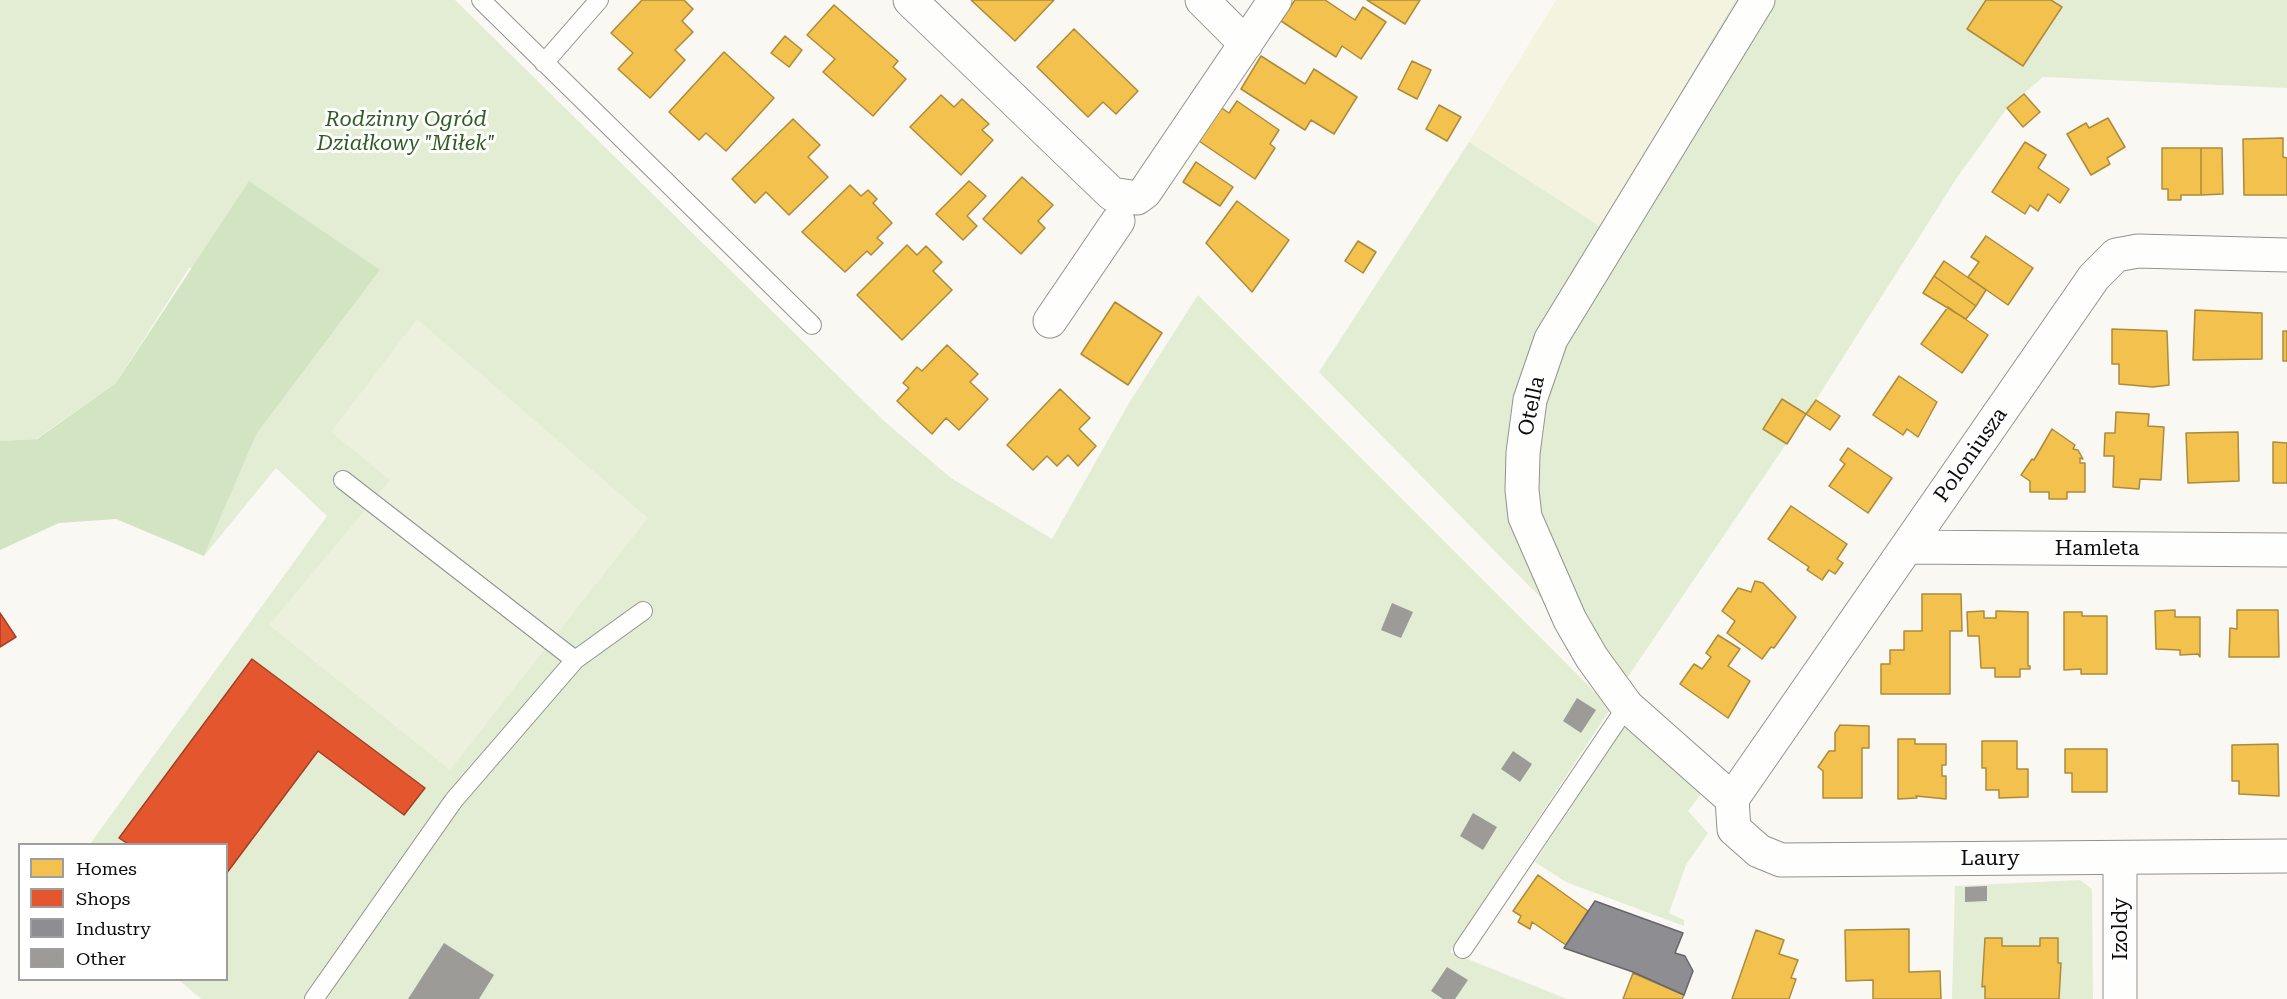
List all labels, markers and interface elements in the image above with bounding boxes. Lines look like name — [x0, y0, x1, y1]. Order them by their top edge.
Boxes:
park label: Rodzinny Ogród Działkowy "Miłek" — [317, 107, 495, 157]
street label: Otella — [1513, 374, 1551, 438]
street label: Poloniusza — [1929, 403, 2013, 507]
street label: Hamleta — [2055, 536, 2139, 562]
legend — [18, 843, 228, 981]
street label: Laury — [1960, 846, 2020, 872]
text: Homes — [76, 858, 137, 879]
text: Shops — [76, 888, 130, 909]
street label: Izoldy — [2108, 898, 2134, 960]
text: Industry — [76, 918, 151, 939]
text: Other — [76, 948, 126, 969]

